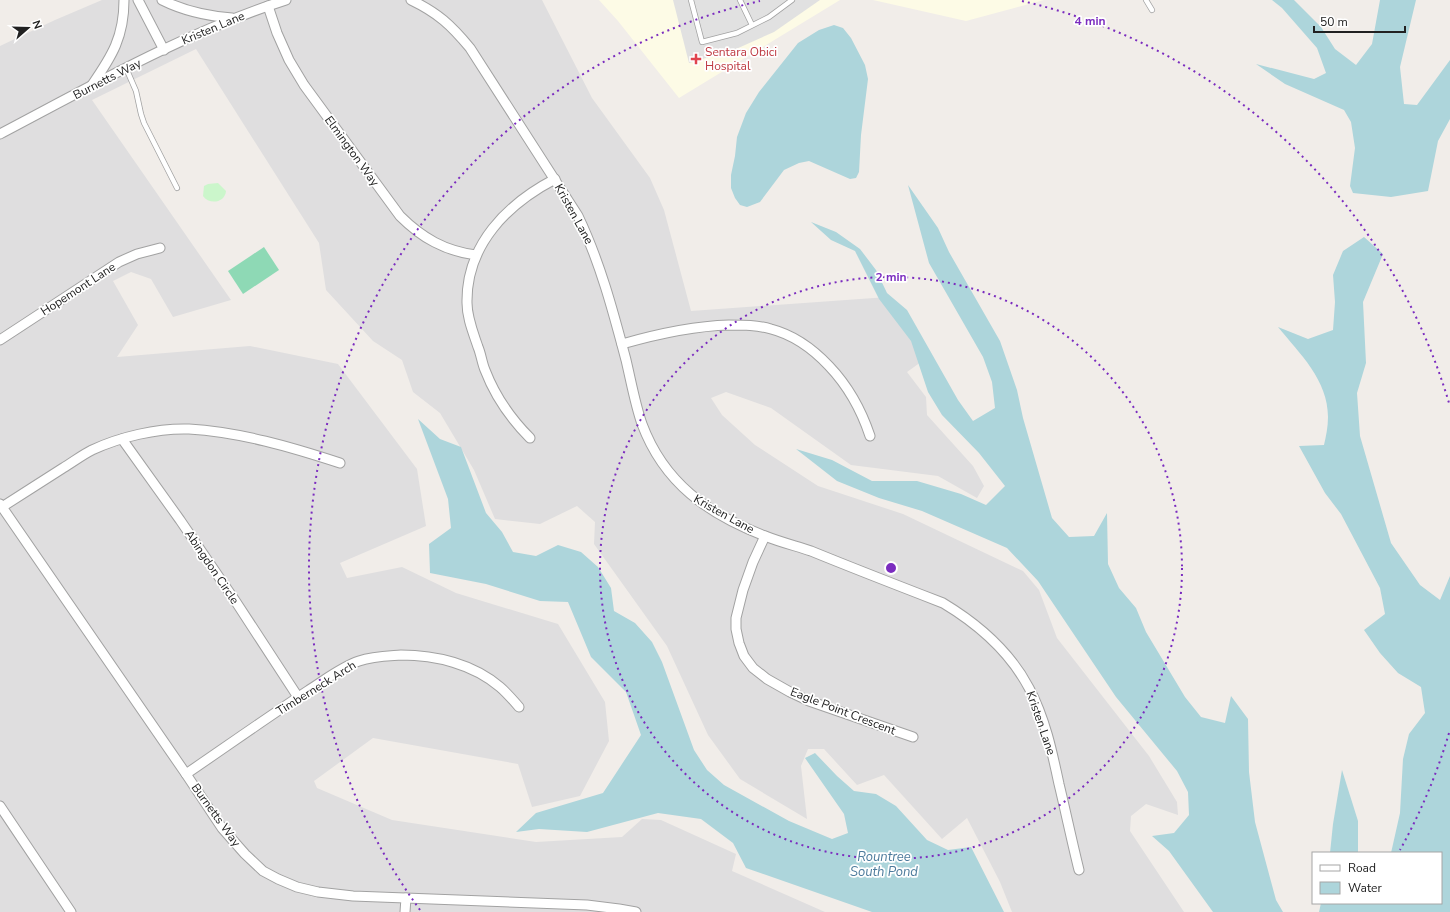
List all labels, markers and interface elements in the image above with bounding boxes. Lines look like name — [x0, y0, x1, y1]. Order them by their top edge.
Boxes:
north arrow — [8, 8, 48, 48]
street label: Kristen Lane — [179, 8, 247, 48]
scale bar — [1314, 8, 1405, 34]
text: 4 min — [1074, 13, 1106, 29]
text: 50 m — [1320, 14, 1348, 30]
text: N — [28, 18, 45, 31]
place label: Sentara Obici Hospital — [705, 44, 777, 74]
marker: Sentara Obici Hospital — [690, 53, 702, 65]
street label: Burnetts Way — [70, 55, 145, 103]
street label: Elmington Way — [321, 113, 383, 190]
street label: Kristen Lane — [551, 181, 597, 247]
street label: Hopemont Lane — [37, 259, 119, 319]
text: 2 min — [875, 269, 907, 285]
street label: Kristen Lane — [691, 491, 757, 537]
street label: Abingdon Circle — [181, 527, 243, 607]
centre of rings — [884, 561, 898, 575]
street label: Timberneck Arch — [273, 657, 359, 719]
street label: Eagle Point Crescent — [788, 684, 899, 739]
street label: Kristen Lane — [1023, 689, 1059, 757]
street label: Burnetts Way — [188, 780, 245, 850]
water label: Rountree South Pond — [850, 848, 918, 881]
legend — [1312, 852, 1442, 904]
text: Road — [1348, 860, 1376, 876]
text: Water — [1348, 880, 1382, 896]

